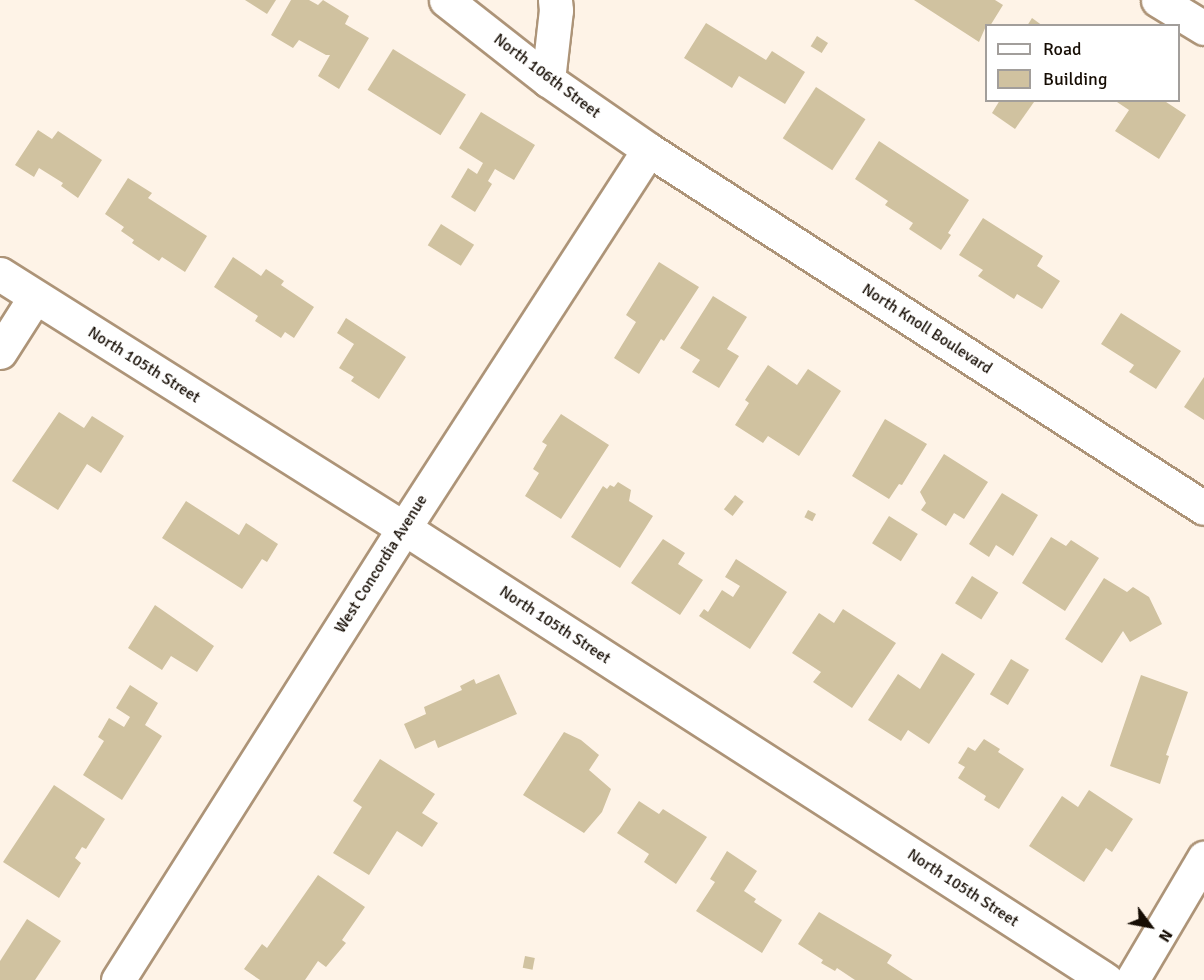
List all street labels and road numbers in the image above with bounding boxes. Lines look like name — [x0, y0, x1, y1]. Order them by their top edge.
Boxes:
street label: North 106th Street — [490, 30, 604, 122]
street label: North Knoll Boulevard — [858, 280, 996, 378]
street label: North 105th Street — [84, 323, 204, 407]
street label: West Concordia Avenue — [331, 491, 431, 637]
street label: North 105th Street — [496, 582, 614, 668]
street label: North 105th Street — [904, 845, 1022, 931]

